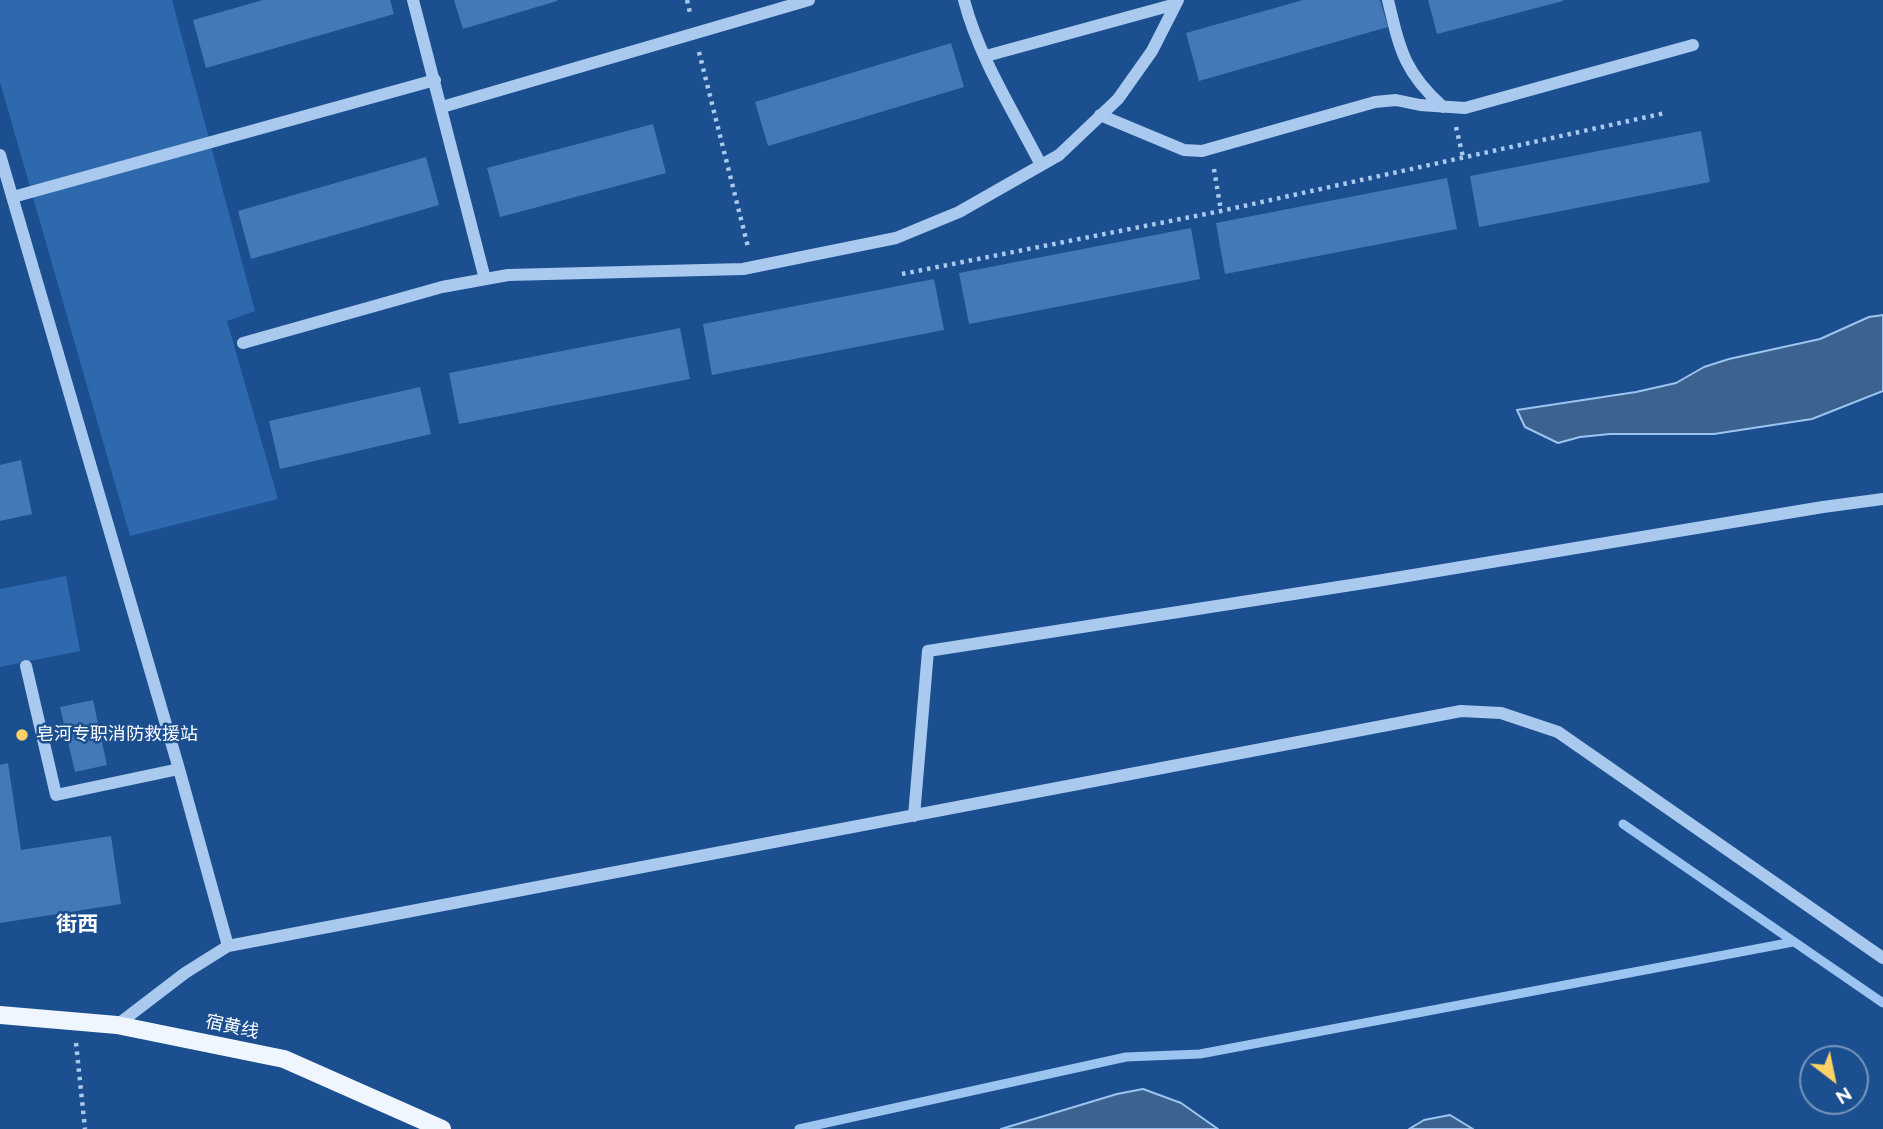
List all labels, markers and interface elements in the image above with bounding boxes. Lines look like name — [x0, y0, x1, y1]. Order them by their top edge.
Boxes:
place label: 皂河专职消防救援站 — [36, 724, 198, 746]
marker: 皂河专职消防救援站 — [14, 727, 30, 743]
district label: 街西 — [56, 912, 98, 938]
street label: 宿黄线 — [203, 1011, 261, 1043]
north arrow — [1799, 1045, 1869, 1115]
text: N — [1832, 1083, 1856, 1109]

